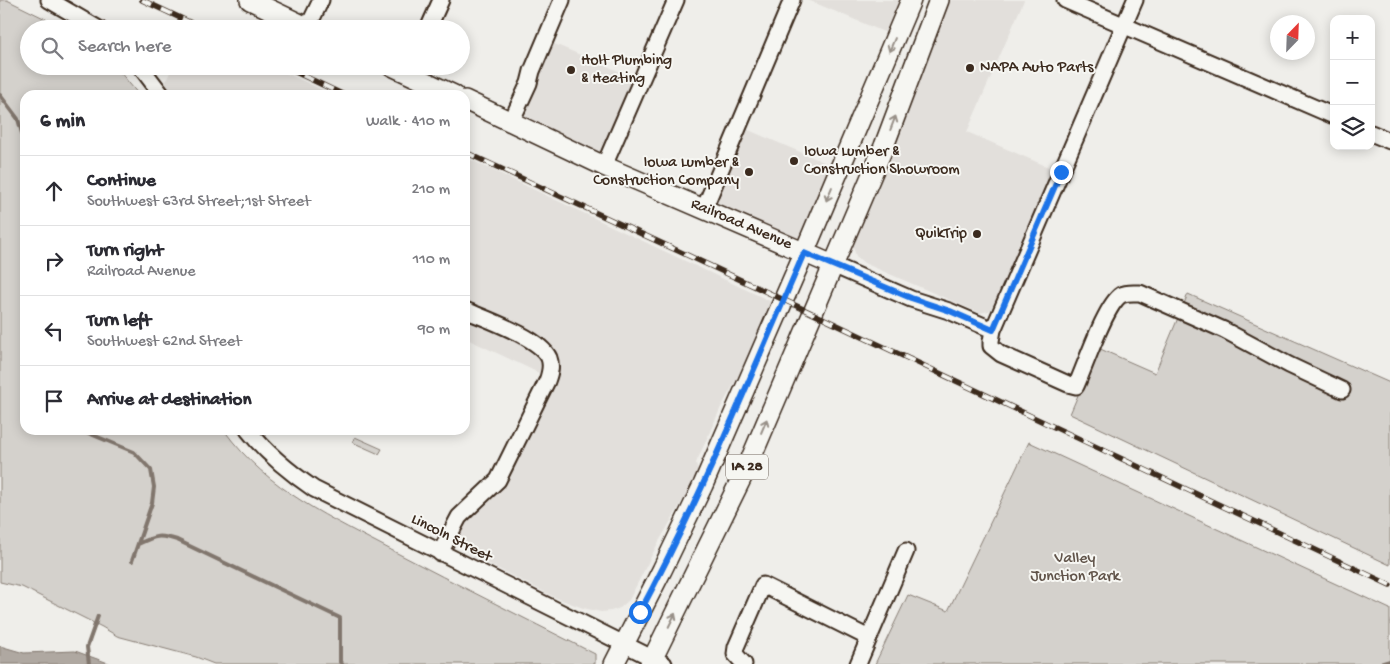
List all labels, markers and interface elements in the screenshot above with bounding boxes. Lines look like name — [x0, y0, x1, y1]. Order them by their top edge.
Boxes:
north arrow — [1270, 15, 1315, 60]
map controls — [1330, 15, 1375, 150]
button: + — [1330, 15, 1375, 60]
search box — [20, 20, 470, 75]
icon: search — [38, 34, 66, 62]
text: Search here — [78, 36, 172, 59]
one-way arrow — [887, 37, 897, 52]
place label: Holt Plumbing & Heating — [581, 52, 672, 89]
place label: NAPA Auto Parts — [980, 59, 1094, 78]
button: − — [1330, 60, 1375, 105]
marker: NAPA Auto Parts — [964, 62, 976, 74]
marker: Holt Plumbing & Heating — [565, 64, 577, 76]
button: layers — [1330, 105, 1375, 150]
text: 6 min — [40, 110, 85, 135]
text: Walk · 410 m — [366, 113, 450, 132]
one-way arrow — [889, 116, 898, 132]
place label: Iowa Lumber & Construction Showroom — [804, 143, 960, 180]
place label: Iowa Lumber & Construction Company — [593, 154, 740, 191]
marker: Iowa Lumber & Construction Showroom — [788, 155, 800, 167]
route end — [1050, 161, 1073, 184]
marker: Iowa Lumber & Construction Company — [743, 166, 755, 178]
text: Continue — [87, 170, 156, 193]
icon: ahead — [40, 177, 68, 205]
text: 210 m — [411, 181, 450, 200]
one-way arrow — [823, 187, 832, 202]
text: Southwest 63rd Street;1st Street — [87, 193, 311, 212]
street label: Railroad Avenue — [687, 195, 795, 255]
place label: QuikTrip — [915, 225, 967, 244]
marker: QuikTrip — [971, 228, 983, 240]
text: Turn right — [87, 240, 163, 263]
icon: right — [40, 247, 68, 275]
text: 110 m — [413, 251, 450, 270]
text: Railroad Avenue — [87, 263, 195, 282]
text: Turn left — [87, 310, 151, 333]
icon: left — [40, 317, 68, 345]
text: 90 m — [418, 321, 450, 340]
text: Southwest 62nd Street — [87, 333, 242, 352]
icon: arrive — [40, 387, 68, 415]
text: Arrive at destination — [87, 389, 251, 412]
one-way arrow — [760, 419, 770, 434]
road number: IA 28 — [726, 454, 768, 480]
street label: Lincoln Street — [407, 511, 496, 568]
park label: Valley Junction Park — [1030, 550, 1121, 587]
route start — [629, 601, 652, 624]
one-way arrow — [668, 613, 677, 628]

